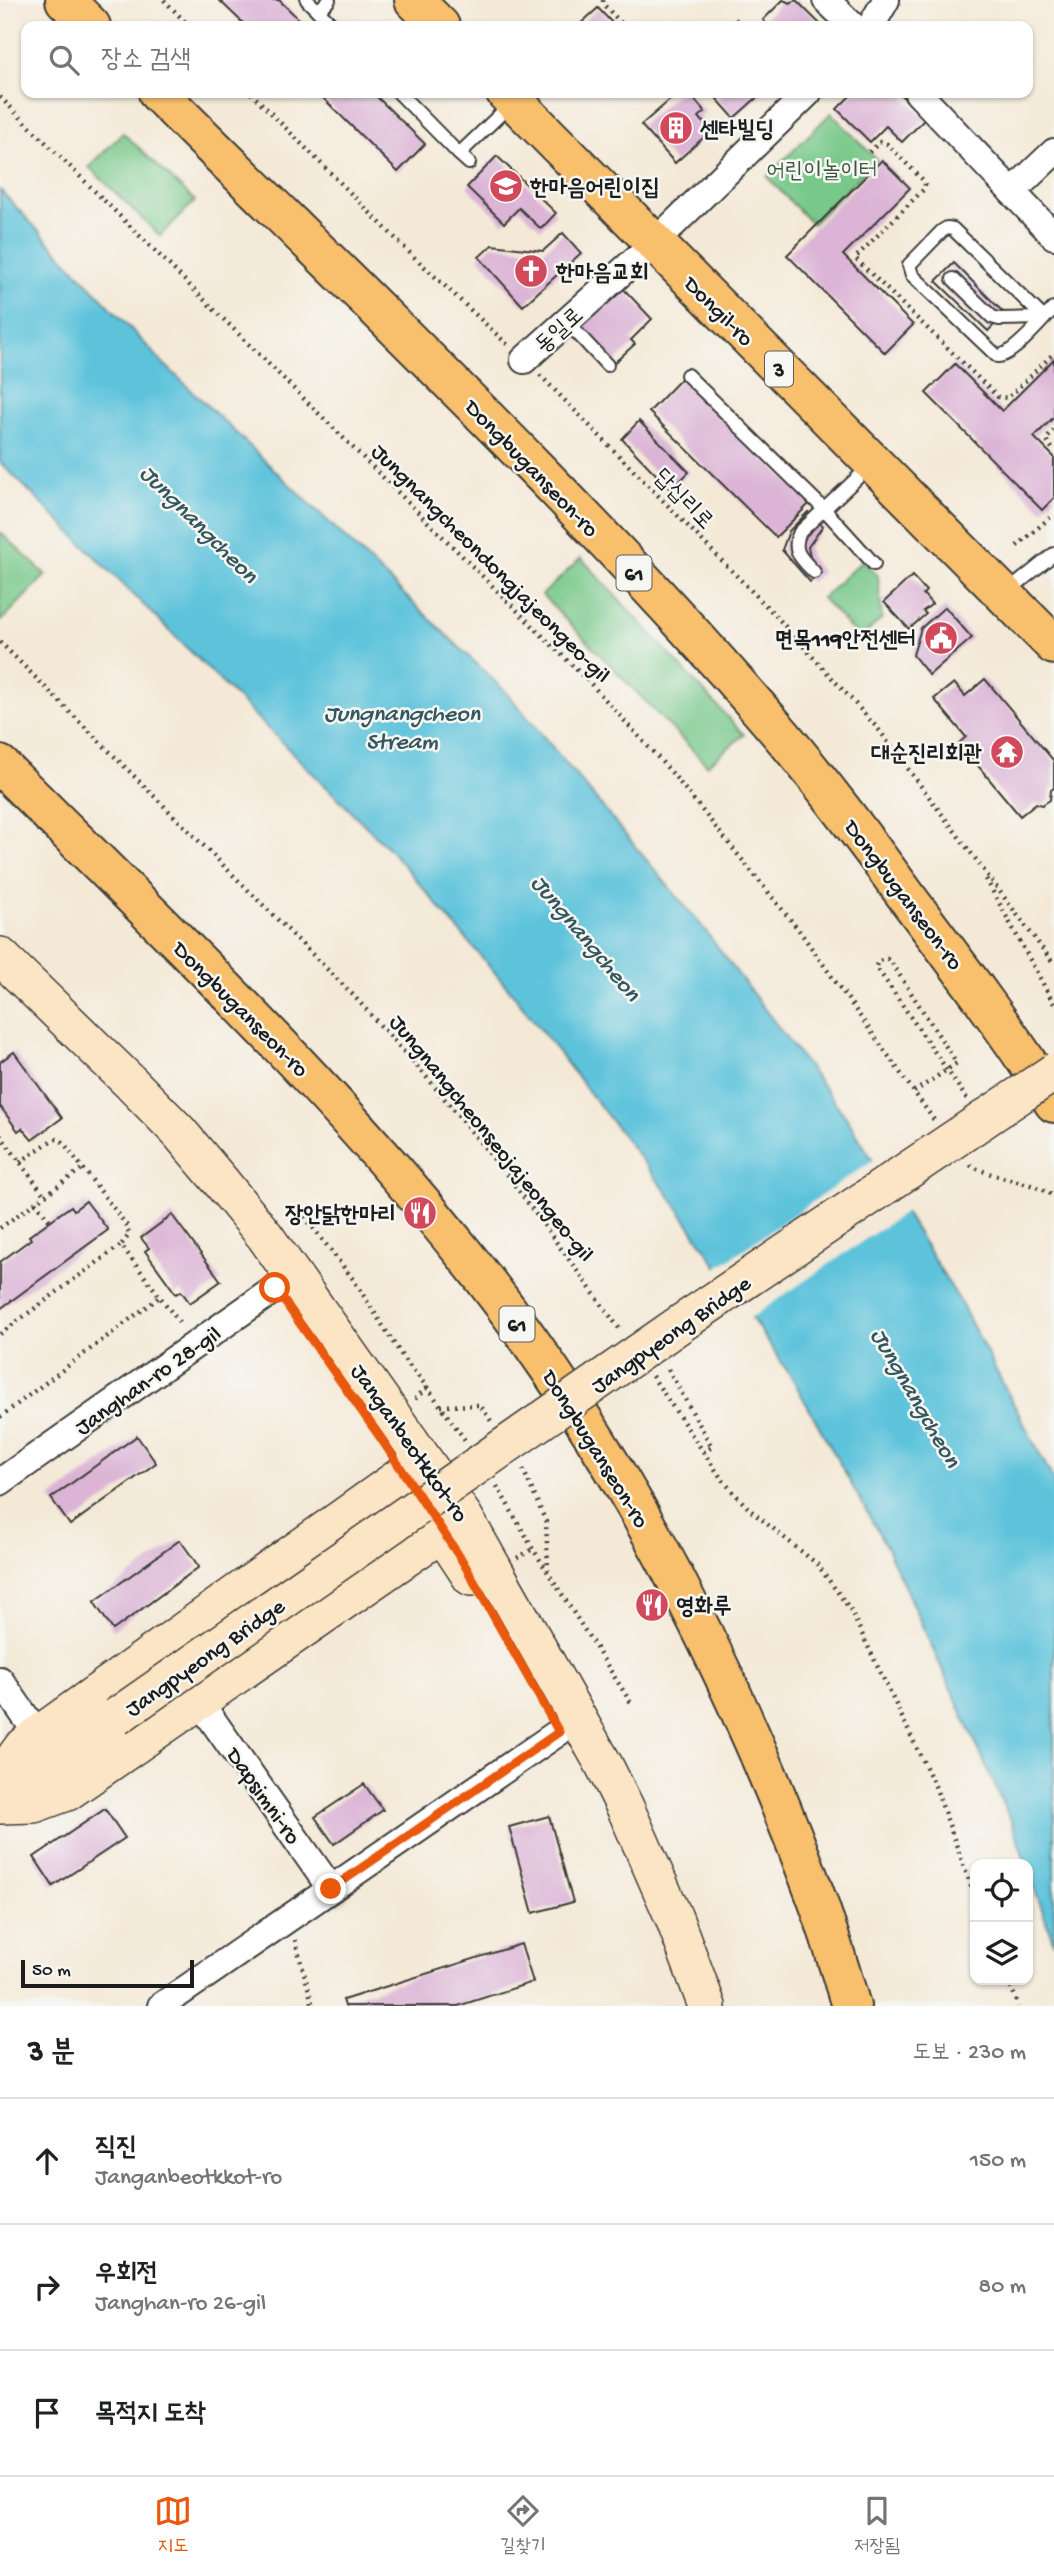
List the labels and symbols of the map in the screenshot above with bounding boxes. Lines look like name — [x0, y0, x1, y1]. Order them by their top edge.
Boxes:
building icon: 센타빌딩 — [657, 109, 695, 147]
place label: 센타빌딩 — [699, 118, 774, 145]
park label: 어린이놀이터 — [766, 159, 878, 186]
school or university icon: 한마음어린이집 — [487, 167, 525, 205]
place label: 한마음어린이집 — [529, 176, 660, 203]
church icon: 한마음교회 — [512, 252, 550, 290]
place label: 한마음교회 — [555, 261, 649, 288]
street label: Dongil-ro — [675, 270, 758, 353]
street label: 동일로 — [531, 303, 590, 360]
road number: 3 — [765, 352, 793, 386]
street label: Dongbuganseon-ro — [456, 393, 603, 544]
street label: Jungnangcheondongjajeongeo-gil — [364, 439, 615, 690]
water label: Jungnangcheon — [132, 460, 263, 591]
street label: 답십리로 — [647, 464, 718, 536]
road number: 61 — [616, 556, 652, 590]
public building icon: 면목119안전센터 — [922, 619, 960, 657]
place label: 면목119안전센터 — [775, 628, 916, 655]
water label: Jungnangcheon Stream — [324, 701, 481, 758]
temple icon: 대순진리회관 — [988, 733, 1026, 771]
place label: 대순진리회관 — [871, 742, 982, 769]
street label: Dongbuganseon-ro — [836, 814, 968, 977]
water label: Jungnangcheon — [523, 870, 646, 1009]
street label: Dongbuganseon-ro — [165, 935, 313, 1084]
street label: Jungnangcheonseojajeongeo-gil — [382, 1010, 598, 1268]
restaurant icon: 장안닭한마리 — [401, 1194, 439, 1232]
place label: 장안닭한마리 — [285, 1203, 396, 1230]
street label: Jangpyeong Bridge — [587, 1270, 758, 1401]
route start — [259, 1272, 290, 1303]
road number: 61 — [500, 1306, 534, 1342]
street label: Janghan-ro 28-gil — [71, 1321, 227, 1442]
water label: Jungnangcheon — [862, 1324, 966, 1474]
street label: Janganbeotkkot-ro — [343, 1360, 473, 1528]
street label: Dongbuganseon-ro — [534, 1364, 654, 1534]
restaurant icon: 영화루 — [633, 1586, 671, 1624]
street label: Jangpyeong Bridge — [121, 1593, 292, 1724]
place label: 영화루 — [676, 1595, 732, 1622]
street label: Dapsimni-ro — [218, 1742, 305, 1851]
route end — [315, 1873, 346, 1904]
scale bar — [21, 1957, 194, 1989]

